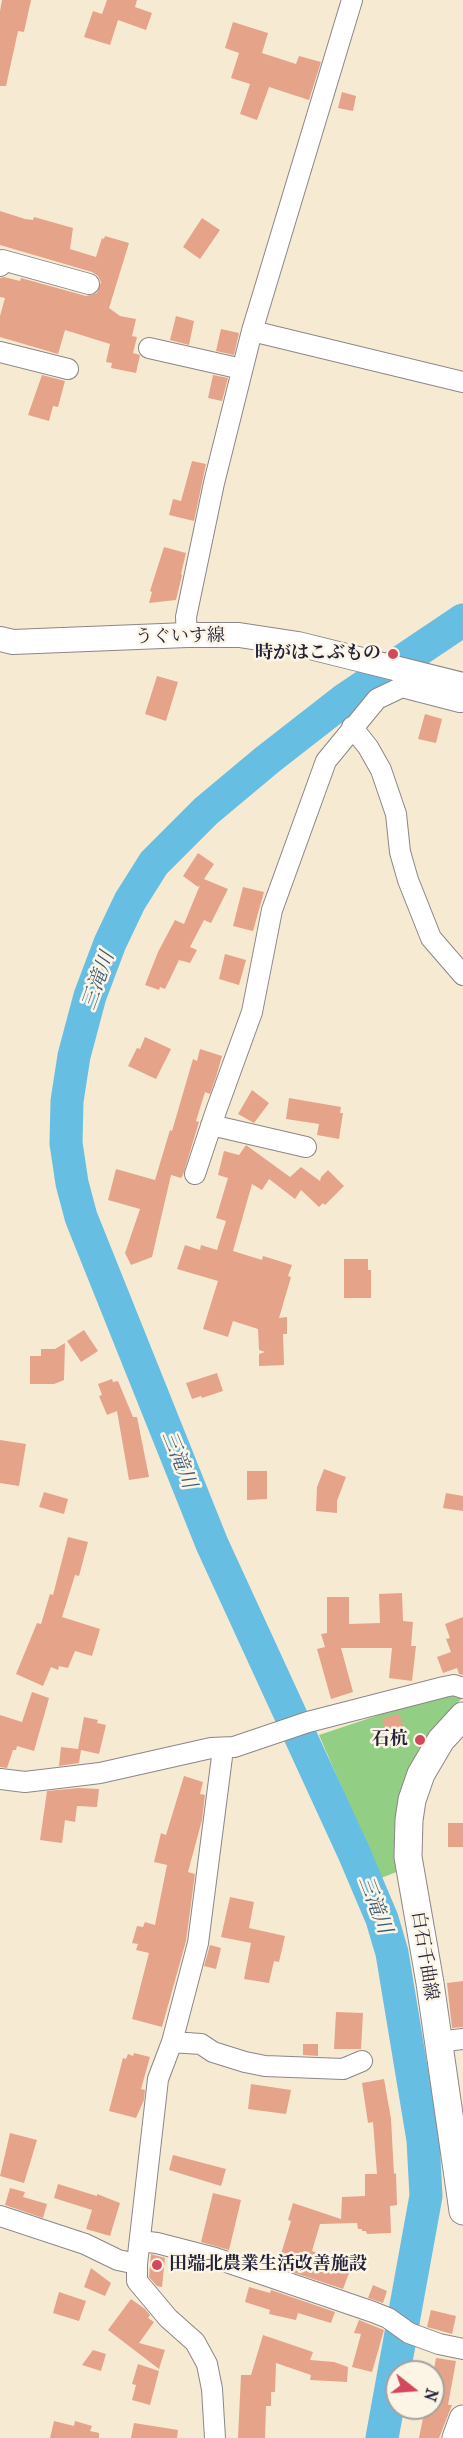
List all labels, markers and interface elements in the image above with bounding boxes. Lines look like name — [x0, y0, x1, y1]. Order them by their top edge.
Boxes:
street label: うぐいす線 — [135, 625, 225, 649]
place label: 時がはこぶもの — [255, 643, 381, 665]
marker: 時がはこぶもの — [386, 647, 400, 661]
water label: 三滝川 — [77, 949, 121, 1013]
water label: 三滝川 — [156, 1428, 200, 1492]
place label: 石杭 — [372, 1729, 408, 1751]
marker: 石杭 — [413, 1733, 427, 1747]
water label: 三滝川 — [352, 1873, 396, 1937]
street label: 白石千曲線 — [406, 1910, 442, 2002]
place label: 田端北農業生活改善施設 — [169, 2254, 367, 2276]
marker: 田端北農業生活改善施設 — [150, 2258, 164, 2272]
north arrow — [385, 2360, 445, 2420]
text: N — [420, 2386, 442, 2403]

